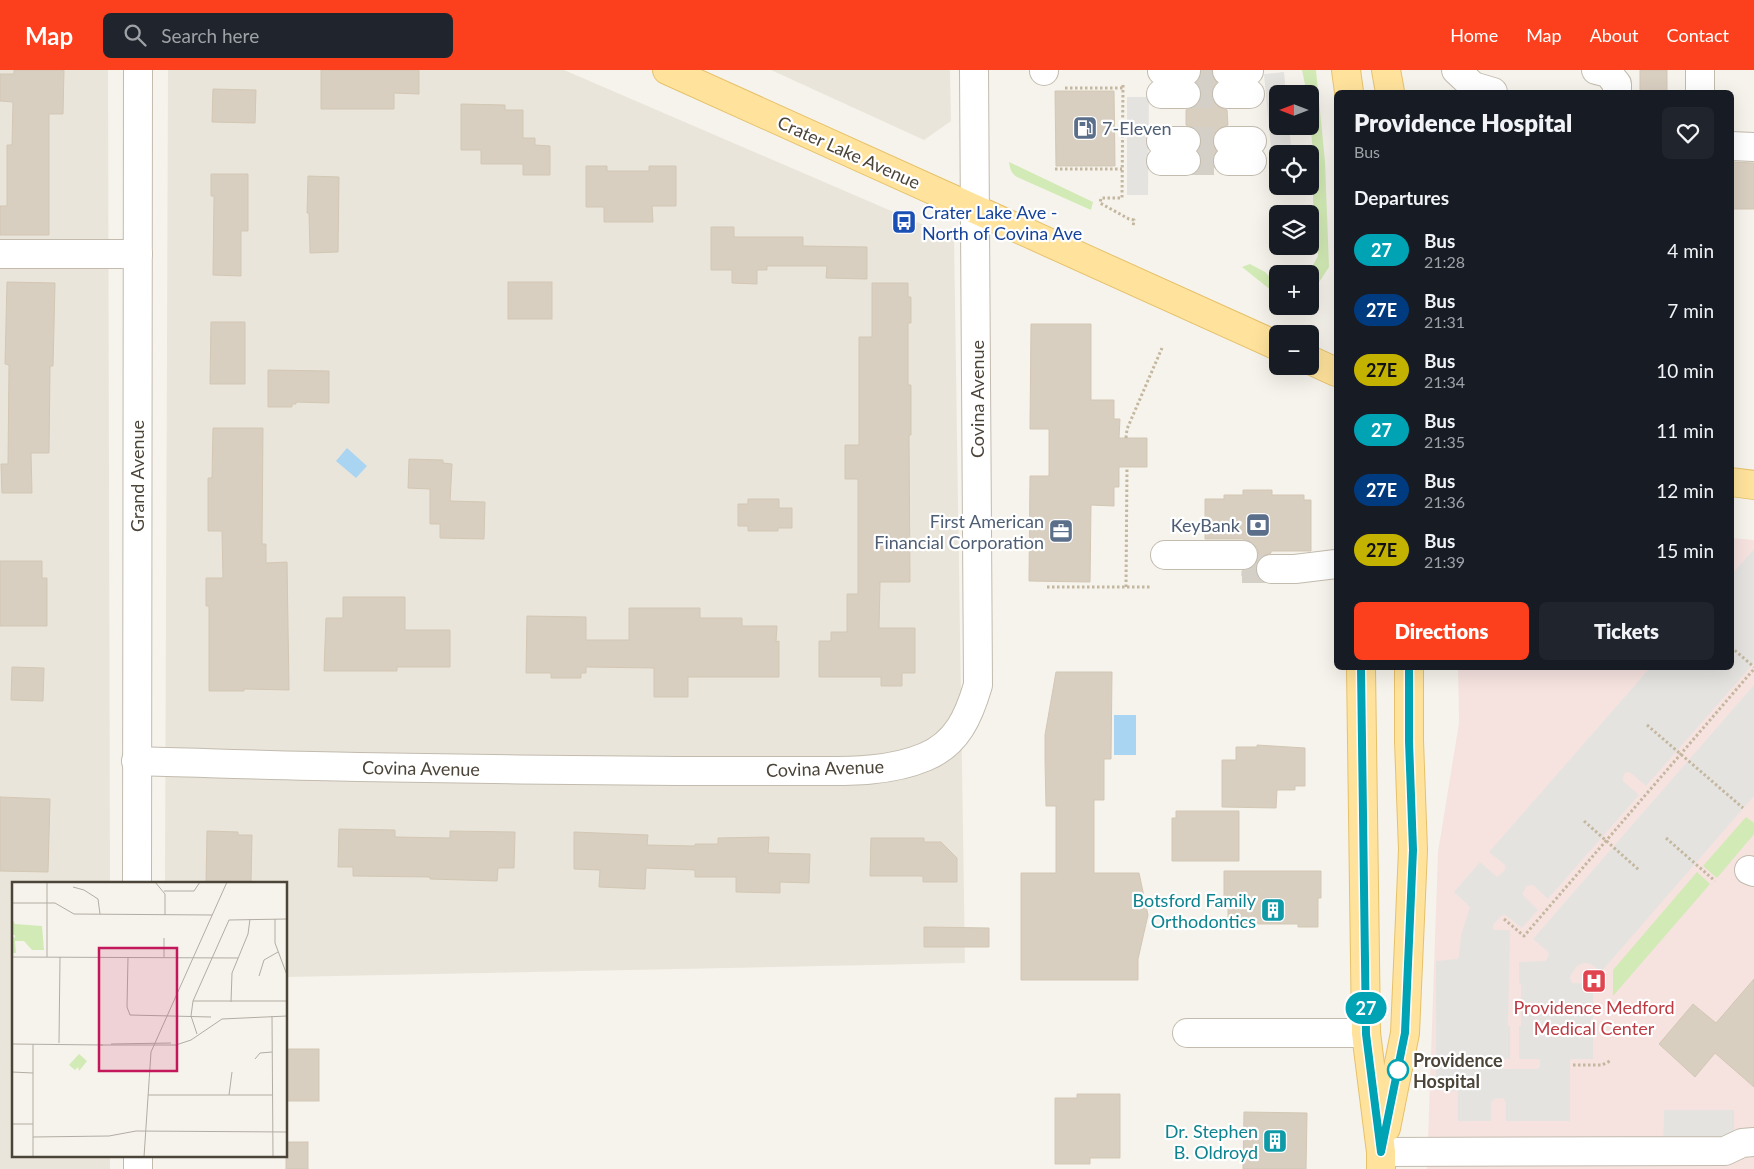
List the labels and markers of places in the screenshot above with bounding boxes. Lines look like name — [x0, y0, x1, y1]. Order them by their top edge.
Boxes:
fuel station icon: 7-Eleven — [1072, 115, 1098, 141]
place label: 7-Eleven — [1102, 117, 1172, 139]
place label: Crater Lake Ave - North of Covina Ave — [922, 201, 1082, 244]
bus stop icon: Crater Lake Ave - North of Covina Ave — [891, 209, 917, 235]
place label: First American Financial Corporation — [874, 510, 1044, 553]
bank icon: KeyBank — [1245, 512, 1271, 538]
place label: KeyBank — [1171, 514, 1241, 536]
office icon: First American Financial Corporation — [1048, 518, 1074, 544]
place label: Botsford Family Orthodontics — [1133, 889, 1257, 932]
building icon: Botsford Family Orthodontics — [1260, 897, 1286, 923]
hospital icon: Providence Medford Medical Center — [1581, 968, 1607, 994]
place label: Providence Medford Medical Center — [1513, 996, 1675, 1039]
place label: Providence Hospital — [1413, 1049, 1503, 1092]
marker: Providence Hospital — [1387, 1059, 1409, 1081]
place label: Dr. Stephen B. Oldroyd — [1165, 1120, 1258, 1163]
building icon: Dr. Stephen B. Oldroyd — [1262, 1128, 1288, 1154]

